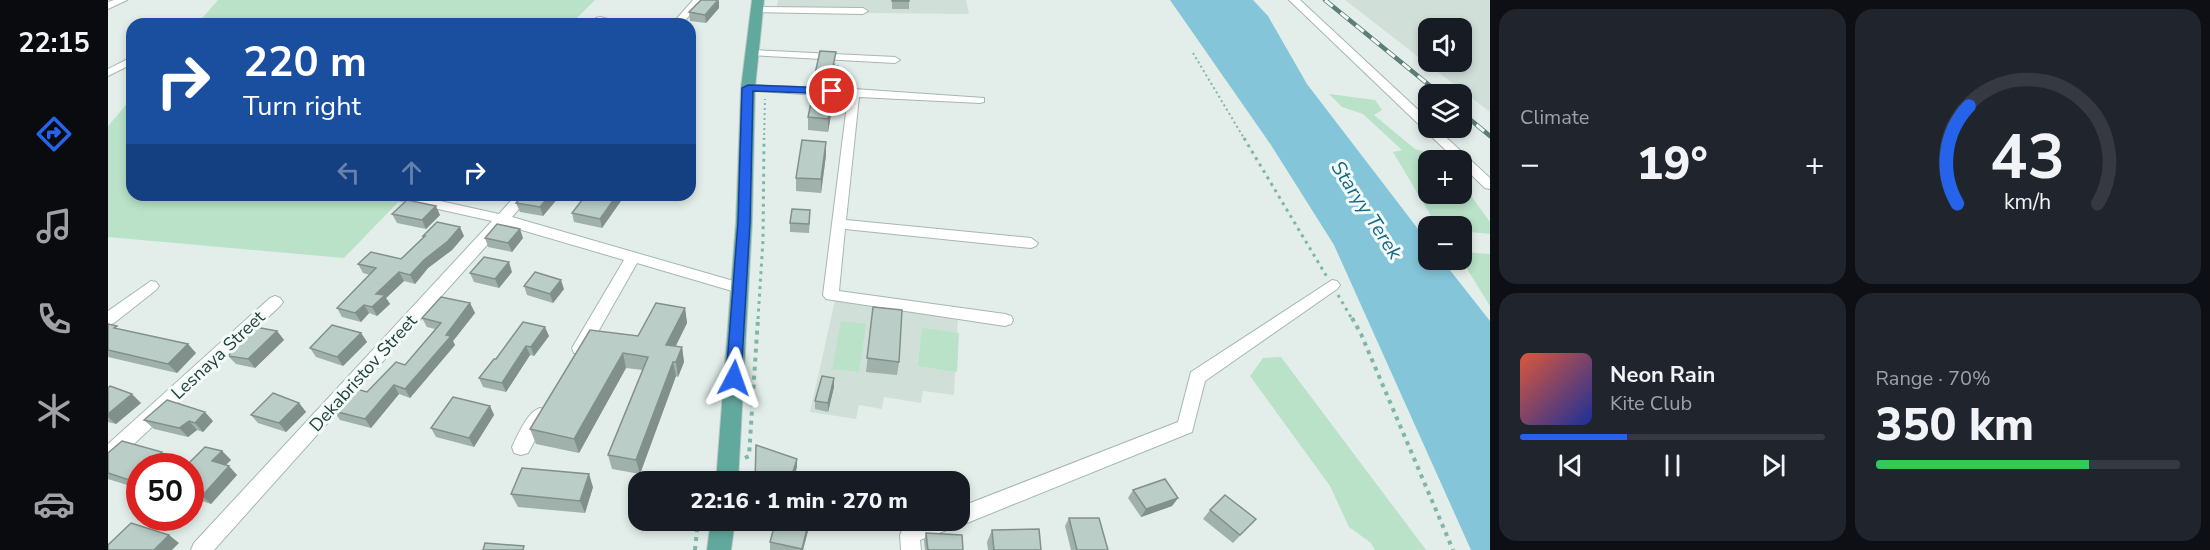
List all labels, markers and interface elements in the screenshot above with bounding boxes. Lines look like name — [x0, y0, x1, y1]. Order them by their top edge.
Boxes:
map controls — [1418, 18, 1472, 270]
button: sound — [1418, 18, 1472, 72]
text: 22:15 — [18, 25, 90, 62]
text: 220 m — [243, 34, 367, 91]
icon: right — [144, 42, 222, 120]
pin — [806, 65, 857, 116]
icon: arrive — [815, 74, 848, 107]
button: layers — [1418, 84, 1472, 138]
text: Turn right — [243, 88, 361, 125]
text: Climate — [1520, 104, 1589, 131]
icon: directions — [33, 113, 75, 155]
text: 43 — [1990, 115, 2065, 200]
text: 19° — [1637, 134, 1708, 195]
text: − — [1520, 142, 1540, 187]
text: + — [1805, 142, 1825, 187]
button: + — [1418, 150, 1472, 204]
icon: left — [332, 156, 365, 189]
icon: ahead — [395, 156, 428, 189]
icon: right — [458, 156, 491, 189]
water label: Staryy Terek — [1325, 156, 1409, 266]
text: km/h — [2004, 187, 2051, 217]
icon: music — [33, 205, 75, 247]
button: − — [1418, 216, 1472, 270]
icon: phone — [33, 298, 75, 340]
street label: Lesnaya Street — [166, 305, 271, 405]
street label: Dekabristov Street — [304, 309, 423, 437]
position arrow — [702, 346, 766, 410]
text: Neon Rain — [1610, 360, 1715, 390]
text: Range · 70% — [1876, 365, 1991, 392]
icon: climate — [33, 390, 75, 432]
text: Kite Club — [1610, 390, 1692, 417]
text: 350 km — [1876, 395, 2034, 456]
icon: previous — [1554, 449, 1587, 482]
icon: pause — [1656, 449, 1689, 482]
icon: next — [1757, 449, 1790, 482]
speed limit sign: 50 — [126, 453, 204, 531]
icon: car — [33, 483, 75, 525]
text: 22:16 · 1 min · 270 m — [690, 486, 908, 516]

